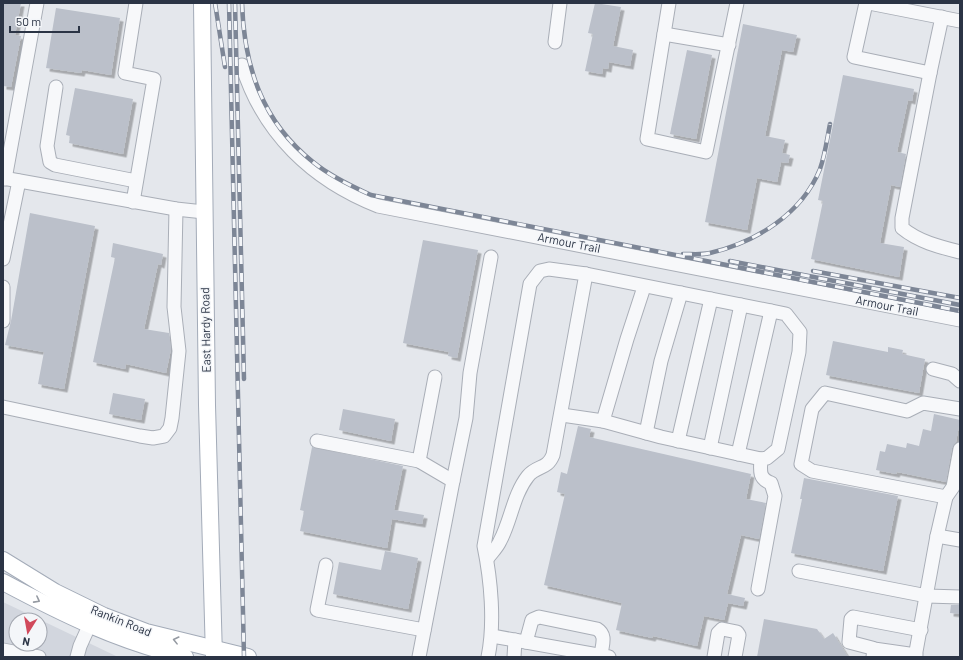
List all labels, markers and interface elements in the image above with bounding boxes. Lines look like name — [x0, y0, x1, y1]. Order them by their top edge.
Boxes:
scale bar — [10, 8, 79, 34]
text: 50 m — [16, 14, 41, 28]
street label: Armour Trail — [537, 229, 602, 255]
street label: East Hardy Road — [197, 287, 213, 373]
street label: Armour Trail — [855, 292, 920, 318]
one-way arrow — [33, 596, 40, 603]
street label: Rankin Road — [89, 602, 154, 639]
north arrow — [8, 612, 48, 652]
text: N — [21, 635, 31, 649]
one-way arrow — [173, 636, 180, 644]

